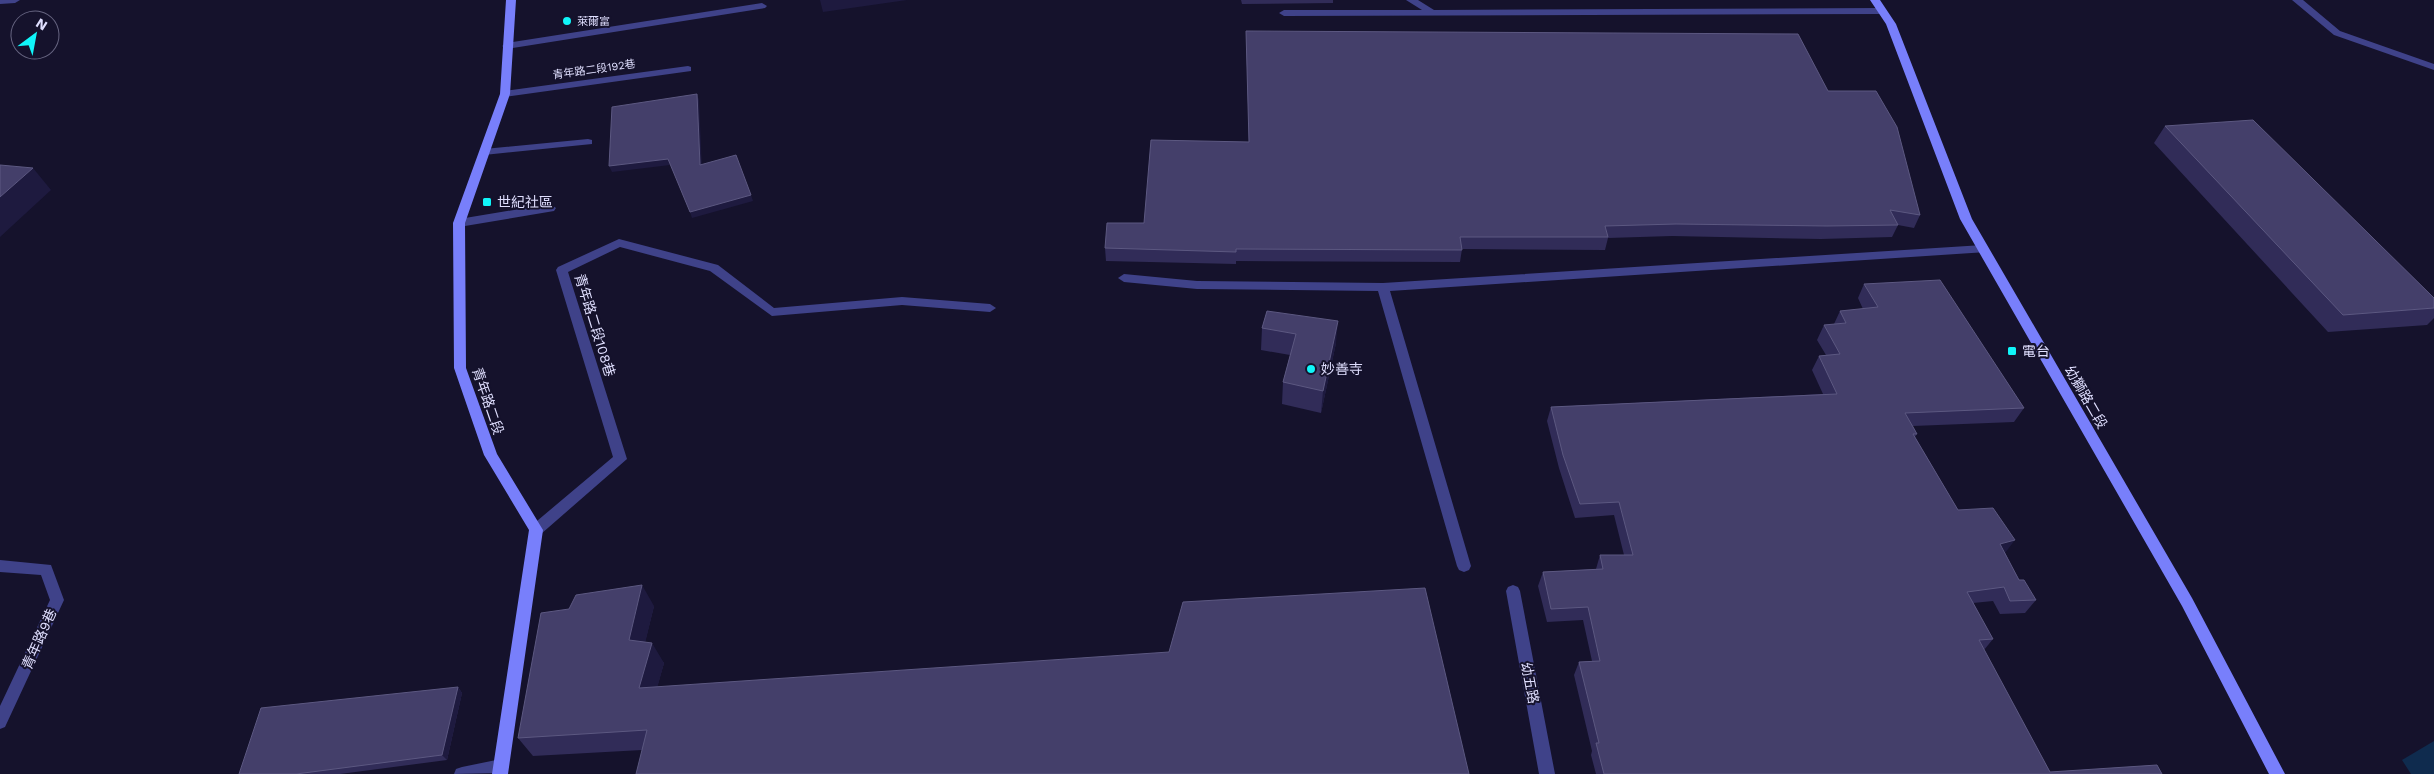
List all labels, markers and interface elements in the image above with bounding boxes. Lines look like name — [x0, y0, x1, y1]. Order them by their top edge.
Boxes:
north arrow — [10, 10, 60, 60]
text: N — [33, 14, 51, 34]
marker: 萊爾富 — [561, 15, 573, 27]
place label: 萊爾富 — [577, 15, 610, 28]
street label: 青年路二段192巷 — [552, 57, 636, 82]
place label: 世紀社區 — [497, 194, 553, 210]
marker: 世紀社區 — [481, 196, 493, 208]
street label: 青年路二段108巷 — [572, 272, 618, 378]
place label: 電台 — [2022, 343, 2050, 359]
marker: 電台 — [2006, 345, 2018, 357]
place label: 妙善寺 — [1321, 361, 1363, 377]
marker: 妙善寺 — [1305, 363, 1317, 375]
street label: 幼獅路二段 — [2062, 363, 2110, 431]
street label: 青年路二段 — [469, 365, 507, 437]
street label: 青年路9巷 — [19, 606, 59, 672]
street label: 幼五路 — [1518, 661, 1542, 705]

